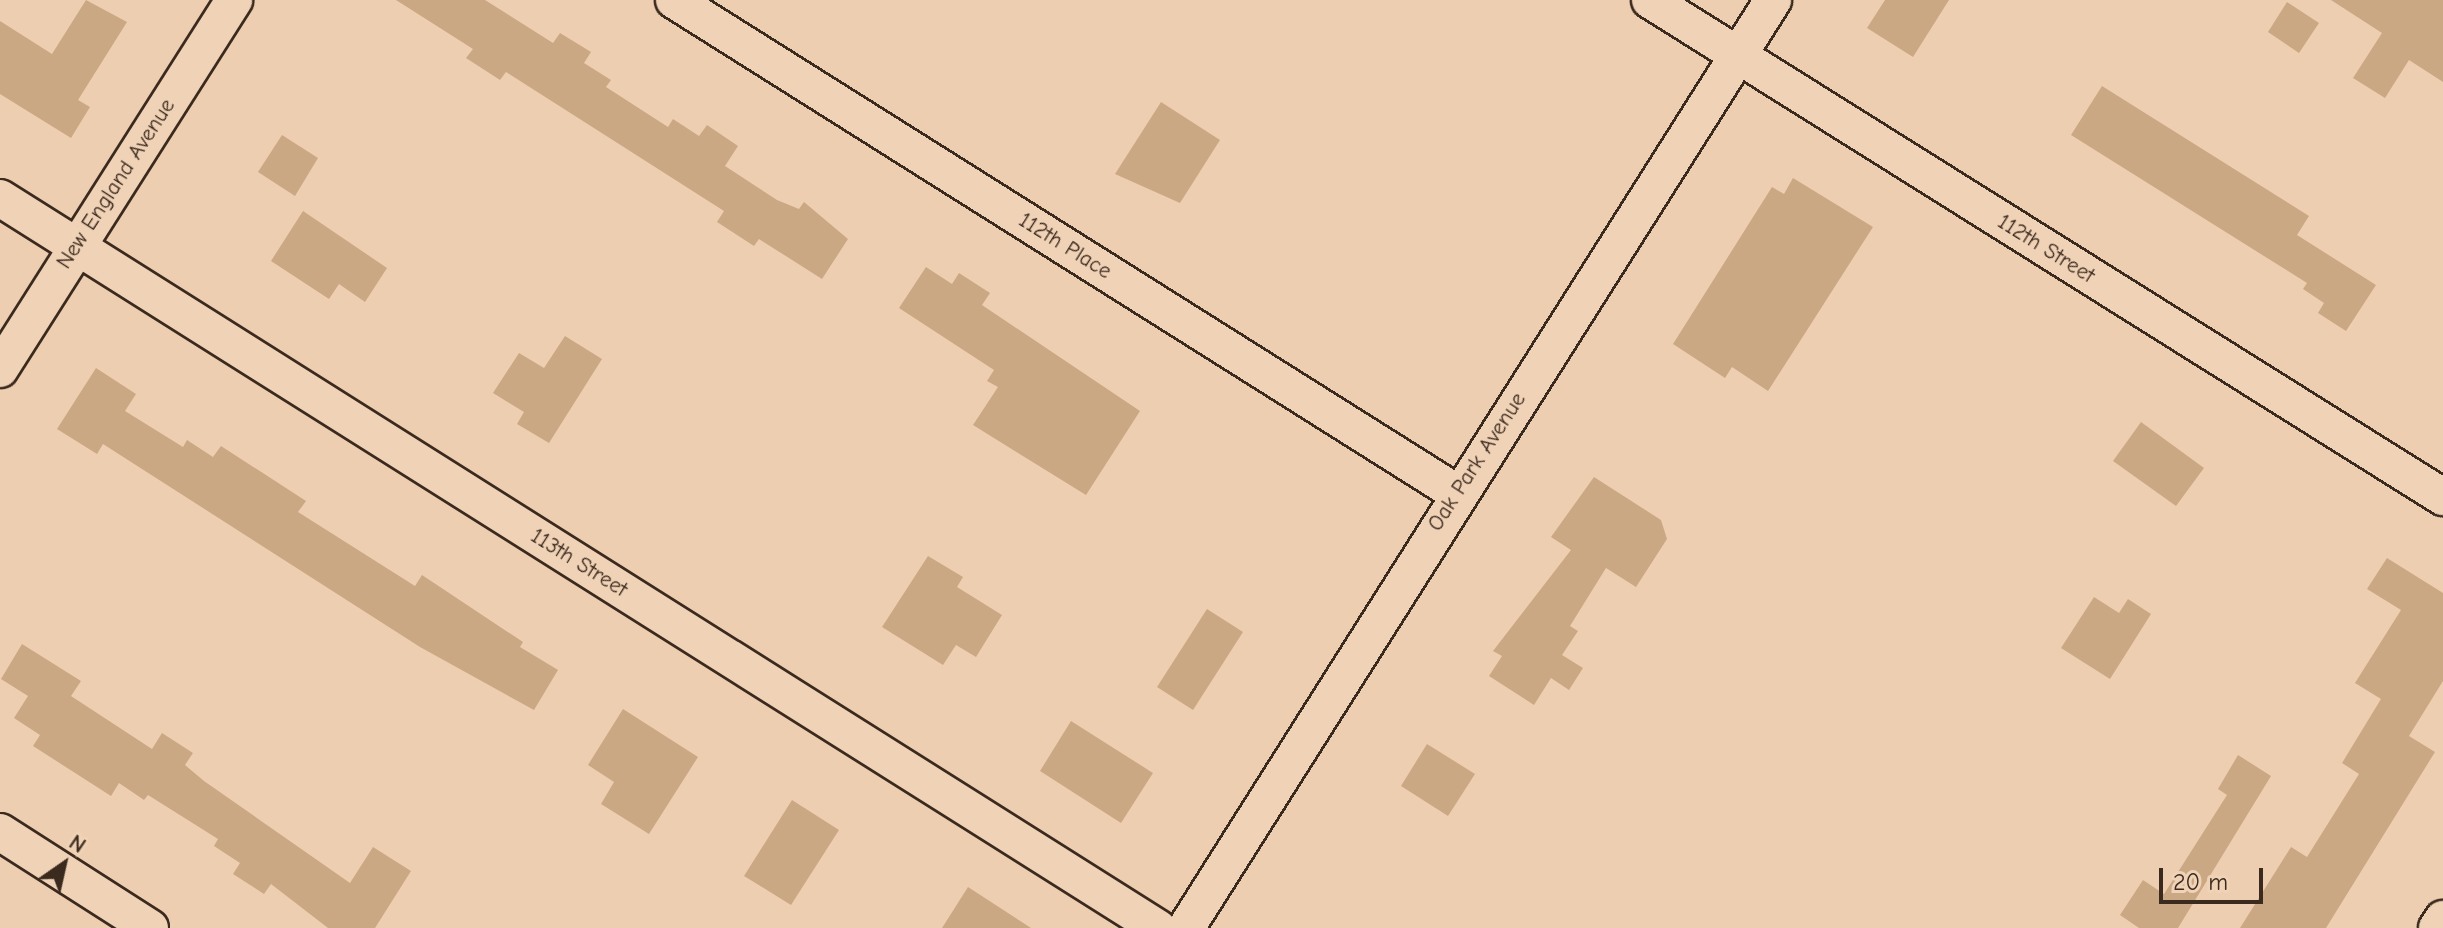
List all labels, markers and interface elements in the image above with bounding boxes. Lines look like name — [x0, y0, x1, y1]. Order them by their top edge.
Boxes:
street label: New England Avenue — [51, 94, 181, 274]
street label: 112th Place — [1014, 207, 1116, 285]
street label: 112th Street — [1993, 209, 2099, 289]
street label: Oak Park Avenue — [1422, 388, 1532, 536]
street label: 113th Street — [526, 523, 632, 603]
north arrow — [24, 824, 104, 904]
text: N — [64, 829, 91, 859]
scale bar — [2163, 852, 2267, 902]
text: 20 m — [2173, 868, 2228, 896]

